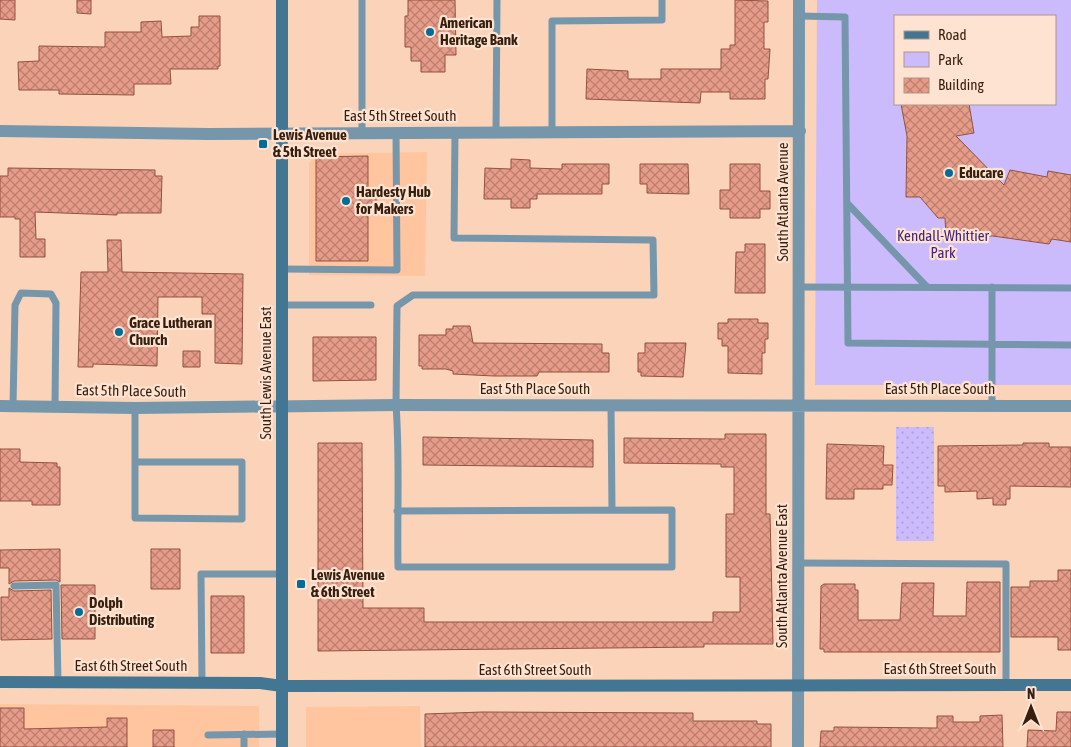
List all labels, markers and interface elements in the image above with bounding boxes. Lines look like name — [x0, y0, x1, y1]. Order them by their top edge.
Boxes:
place label: American Heritage Bank — [439, 14, 518, 48]
legend — [894, 15, 1056, 105]
marker: American Heritage Bank — [424, 26, 436, 38]
text: Road — [938, 26, 967, 43]
text: Park — [938, 51, 963, 68]
text: Building — [938, 76, 984, 93]
street label: East 5th Street South — [344, 107, 456, 124]
place label: Lewis Avenue & 5th Street — [273, 126, 347, 160]
marker: Lewis Avenue & 5th Street — [257, 138, 269, 150]
street label: South Atlanta Avenue — [774, 142, 791, 262]
place label: Educare — [959, 164, 1004, 181]
marker: Educare — [943, 167, 955, 179]
place label: Hardesty Hub for Makers — [355, 183, 431, 217]
marker: Hardesty Hub for Makers — [340, 195, 352, 207]
park label: Kendall-Whittier Park — [897, 227, 989, 261]
street label: South Lewis Avenue East — [257, 306, 274, 440]
place label: Grace Lutheran Church — [129, 314, 212, 348]
marker: Grace Lutheran Church — [113, 326, 125, 338]
street label: East 5th Place South — [480, 380, 590, 397]
street label: East 5th Place South — [885, 380, 995, 397]
street label: East 5th Place South — [76, 381, 186, 400]
street label: South Atlanta Avenue East — [773, 504, 790, 648]
place label: Lewis Avenue & 6th Street — [311, 566, 385, 600]
marker: Lewis Avenue & 6th Street — [295, 578, 307, 590]
place label: Dolph Distributing — [89, 594, 155, 628]
marker: Dolph Distributing — [73, 606, 85, 618]
street label: East 6th Street South — [75, 657, 187, 674]
street label: East 6th Street South — [884, 660, 996, 677]
street label: East 6th Street South — [479, 661, 591, 678]
north arrow — [1006, 682, 1056, 732]
text: N — [1027, 686, 1035, 702]

